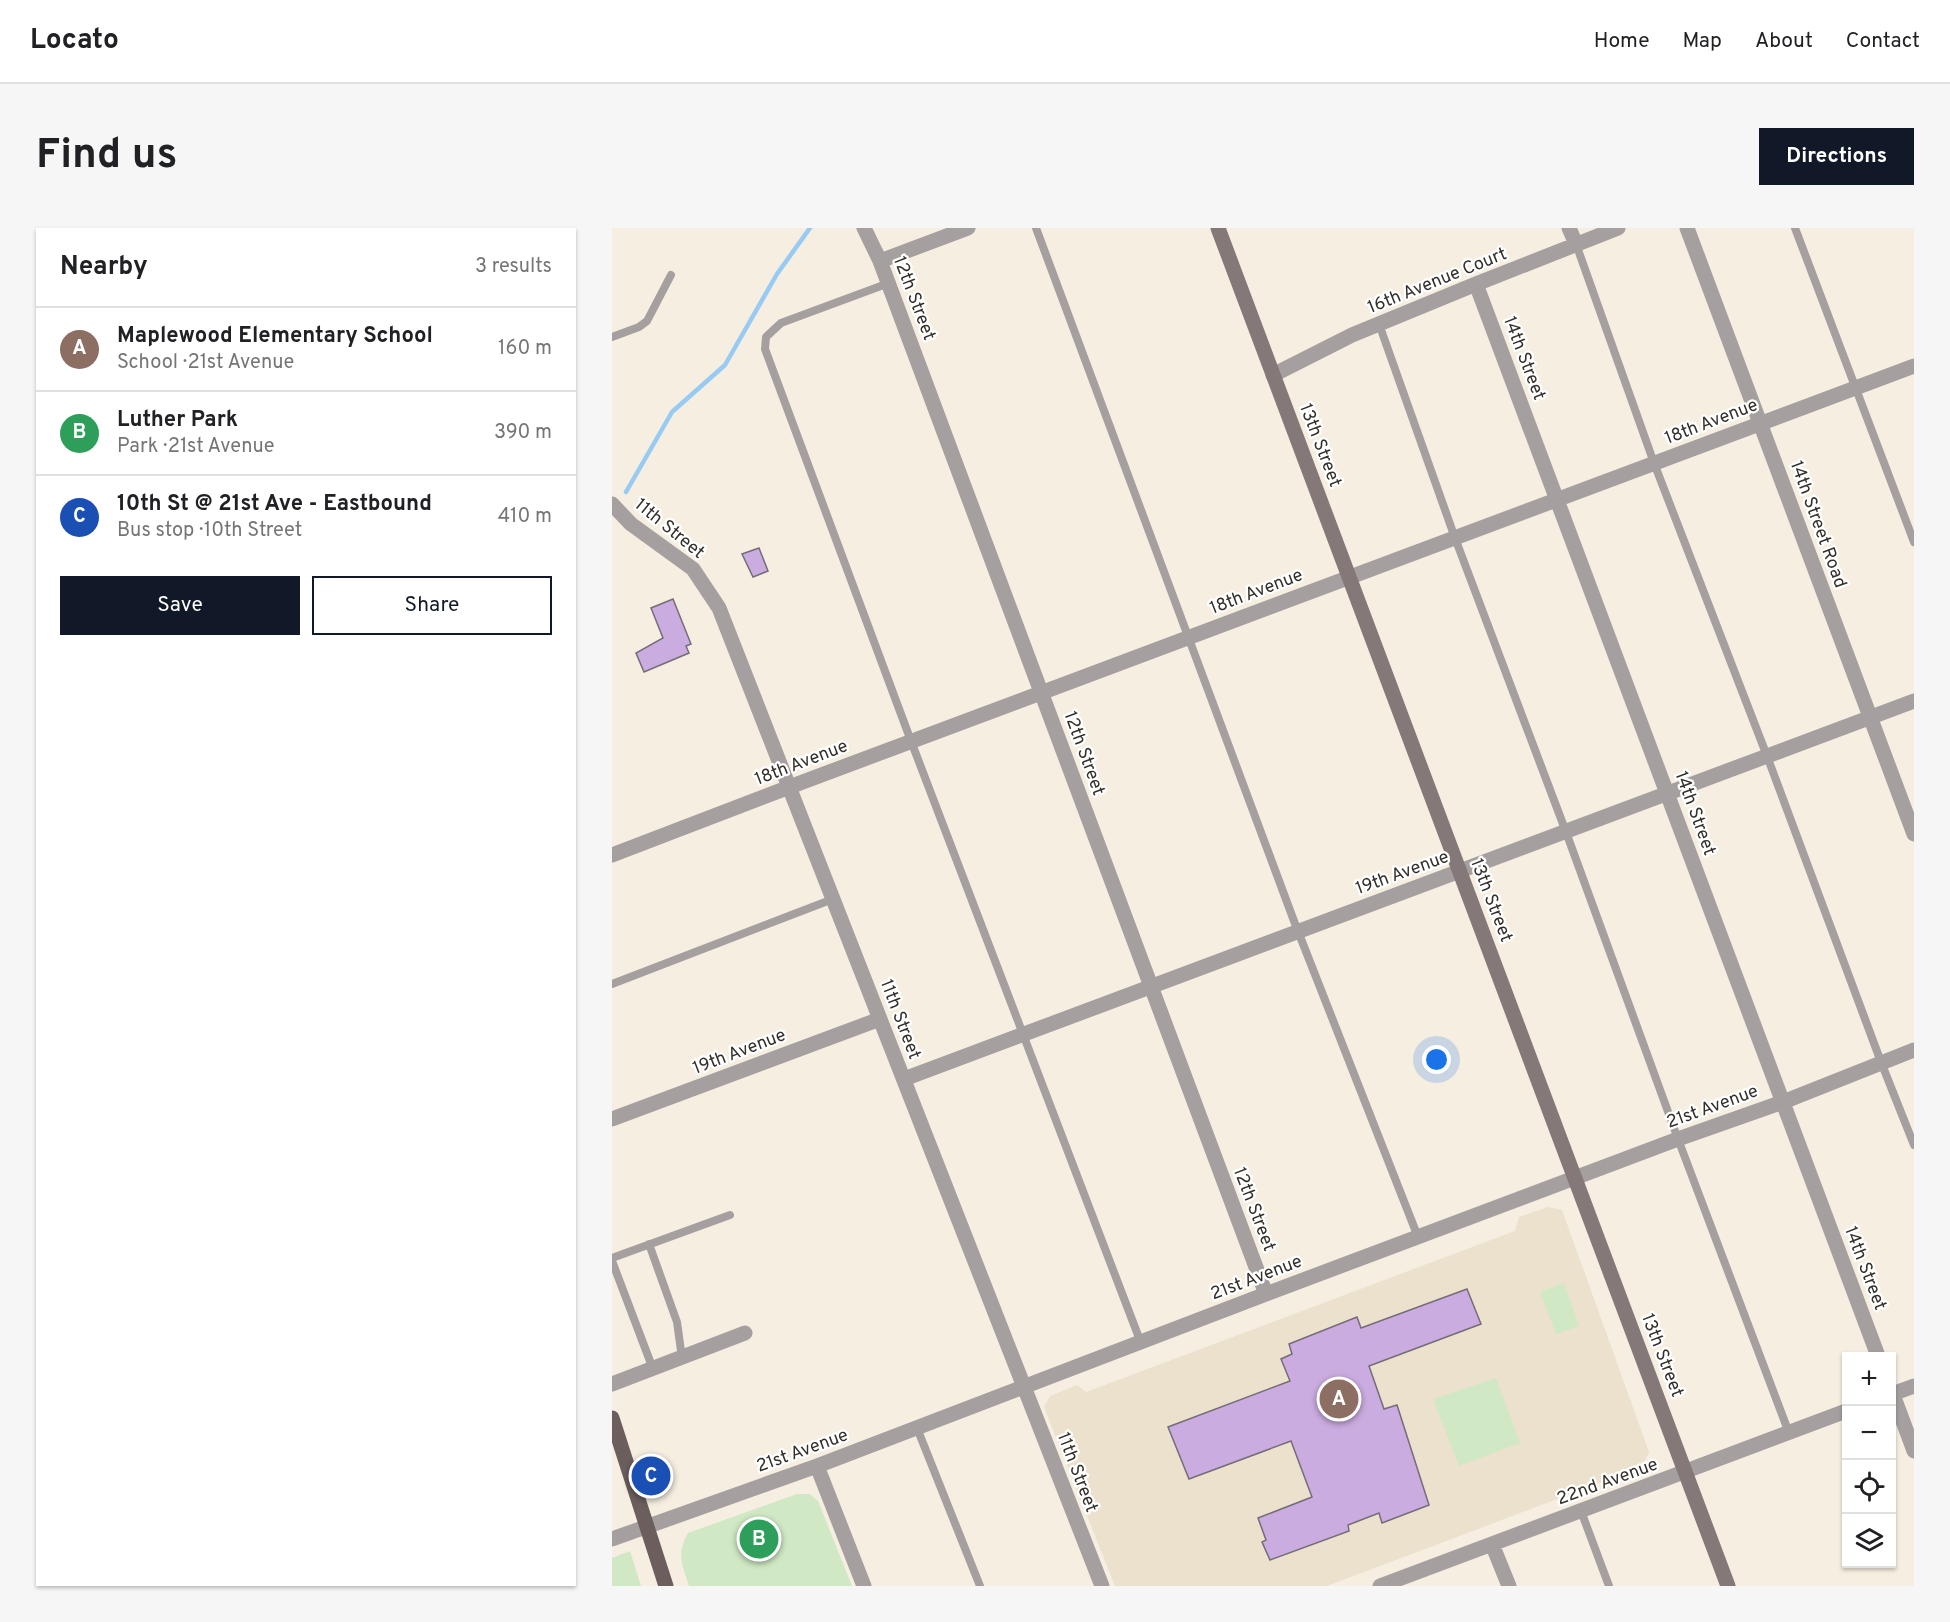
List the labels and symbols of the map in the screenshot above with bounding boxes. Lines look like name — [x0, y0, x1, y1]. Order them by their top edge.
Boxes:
street label: 16th Avenue Court — [1365, 243, 1511, 320]
street label: 12th Street — [887, 253, 940, 344]
street label: 14th Street — [1497, 313, 1550, 404]
street label: 18th Avenue — [1662, 394, 1761, 451]
street label: 13th Street — [1293, 401, 1346, 491]
street label: 14th Street Road — [1784, 458, 1851, 591]
street label: 11th Street — [629, 494, 709, 564]
street label: 18th Avenue — [1207, 564, 1306, 621]
street label: 12th Street — [1058, 708, 1109, 799]
street label: 18th Avenue — [752, 735, 851, 792]
street label: 14th Street — [1669, 768, 1720, 859]
street label: 19th Avenue — [1353, 846, 1452, 901]
street label: 13th Street — [1464, 856, 1517, 946]
street label: 11th Street — [874, 976, 925, 1063]
street label: 19th Avenue — [690, 1024, 789, 1081]
your location — [1422, 1045, 1451, 1074]
street label: 21st Avenue — [1663, 1080, 1762, 1135]
street label: 12th Street — [1227, 1164, 1280, 1255]
street label: 14th Street — [1838, 1223, 1891, 1314]
street label: 21st Avenue — [1208, 1250, 1306, 1306]
street label: 13th Street — [1635, 1311, 1688, 1401]
pin: A — [1320, 1376, 1358, 1422]
street label: 21st Avenue — [753, 1424, 852, 1479]
street label: 11th Street — [1051, 1429, 1102, 1516]
street label: 22nd Avenue — [1554, 1453, 1661, 1511]
pin: C — [632, 1454, 670, 1498]
pin: B — [740, 1516, 778, 1562]

